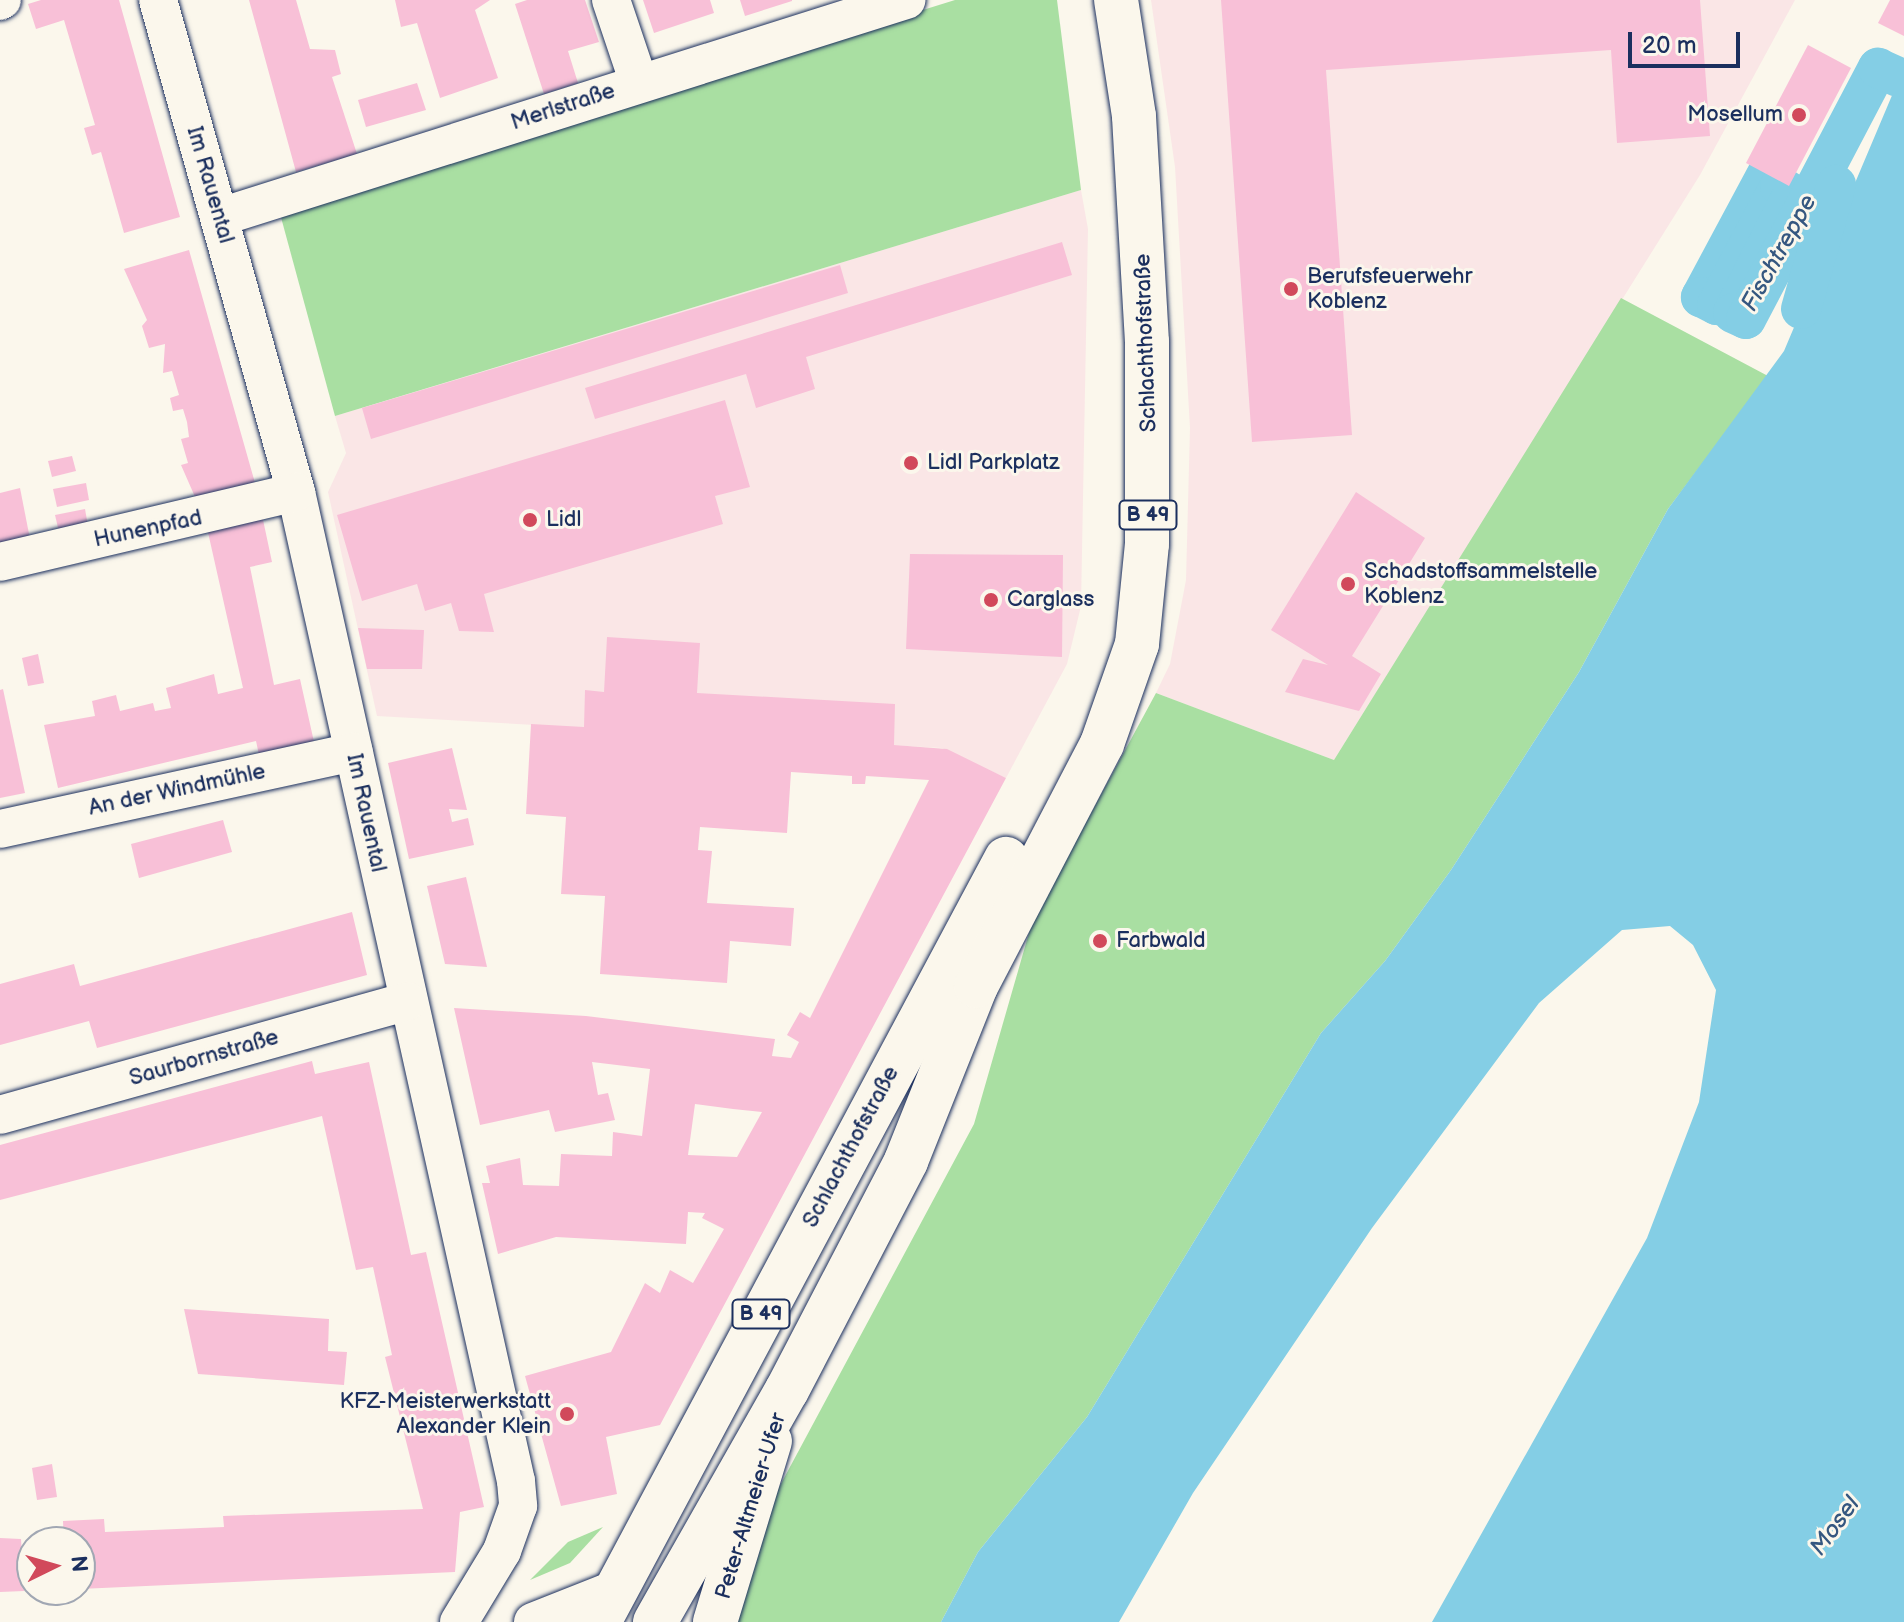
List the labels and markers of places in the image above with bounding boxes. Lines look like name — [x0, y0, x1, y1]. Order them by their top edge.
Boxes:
place label: Mosellum — [1687, 102, 1783, 128]
marker: Mosellum — [1790, 106, 1808, 124]
place label: Berufsfeuerwehr Koblenz — [1307, 263, 1472, 314]
marker: Berufsfeuerwehr Koblenz — [1282, 280, 1300, 298]
place label: Lidl Parkplatz — [927, 450, 1060, 476]
marker: Lidl Parkplatz — [902, 454, 920, 472]
place label: Lidl — [546, 507, 581, 533]
marker: Lidl — [521, 511, 539, 529]
place label: Schadstoffsammelstelle Koblenz — [1364, 558, 1597, 610]
marker: Schadstoffsammelstelle Koblenz — [1339, 575, 1357, 593]
place label: Carglass — [1007, 587, 1094, 613]
marker: Carglass — [982, 591, 1000, 609]
place label: Farbwald — [1116, 928, 1206, 954]
marker: Farbwald — [1091, 932, 1109, 950]
place label: KFZ-Meisterwerkstatt Alexander Klein — [339, 1388, 551, 1440]
marker: KFZ-Meisterwerkstatt Alexander Klein — [558, 1405, 576, 1423]

